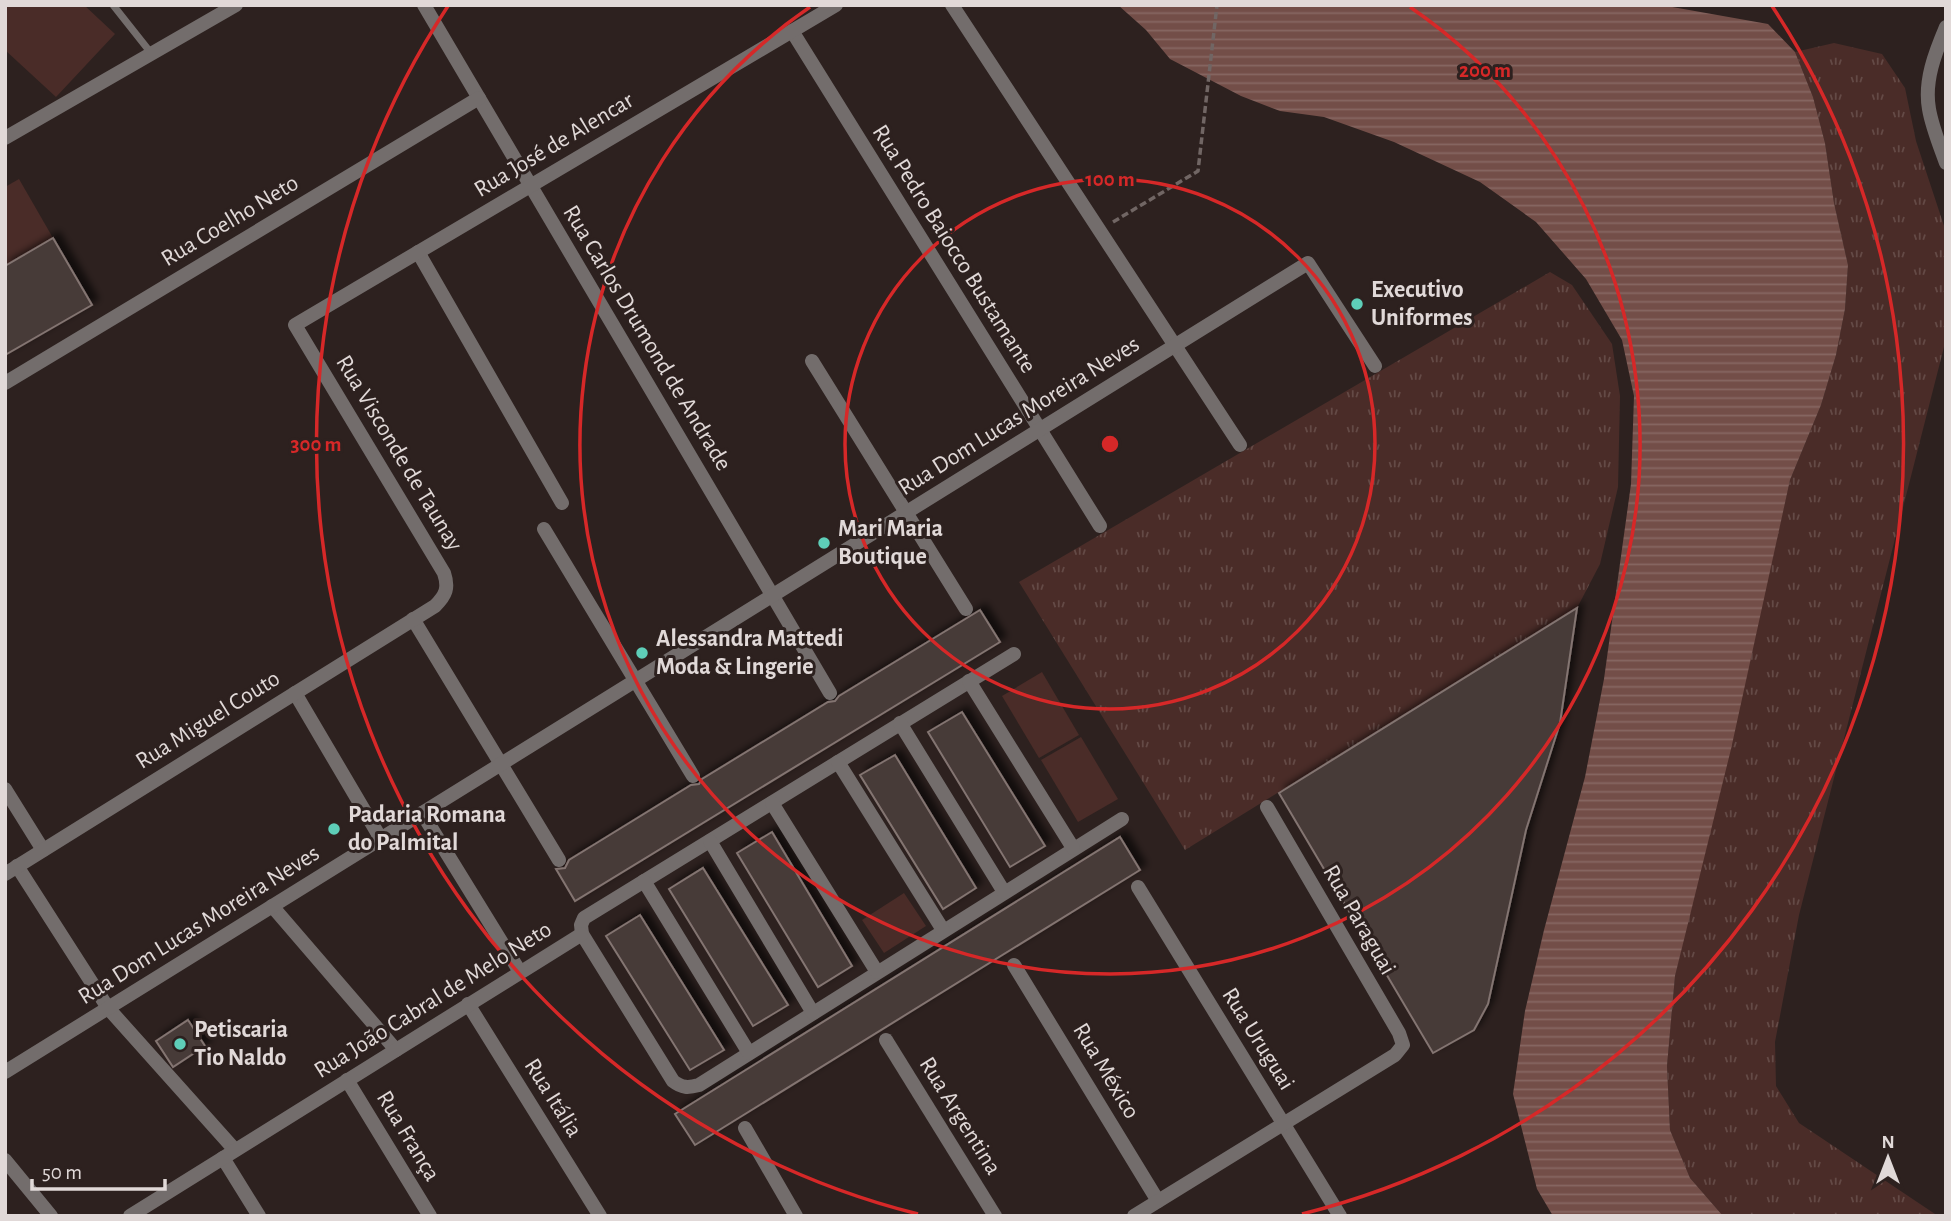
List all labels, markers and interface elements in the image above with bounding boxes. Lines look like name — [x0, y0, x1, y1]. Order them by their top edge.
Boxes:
text: 200 m — [1459, 60, 1511, 81]
street label: Rua José de Alencar — [470, 88, 638, 202]
street label: Rua Pedro Baiocco Bustamante — [868, 121, 1040, 377]
text: 100 m — [1085, 169, 1135, 190]
street label: Rua Coelho Neto — [157, 171, 303, 271]
street label: Rua Carlos Drumond de Andrade — [558, 201, 736, 475]
place label: Executivo Uniformes — [1371, 278, 1473, 330]
marker: Executivo Uniformes — [1349, 296, 1365, 312]
street label: Rua Dom Lucas Moreira Neves — [894, 332, 1144, 500]
street label: Rua Visconde de Taunay — [331, 351, 467, 555]
centre of rings — [1098, 432, 1122, 456]
text: 300 m — [290, 434, 342, 455]
place label: Mari Maria Boutique — [838, 517, 943, 569]
marker: Mari Maria Boutique — [816, 535, 832, 551]
place label: Alessandra Mattedi Moda & Lingerie — [656, 627, 843, 679]
marker: Alessandra Mattedi Moda & Lingerie — [634, 645, 650, 661]
street label: Rua Miguel Couto — [132, 666, 284, 774]
place label: Padaria Romana do Palmital — [348, 803, 506, 855]
marker: Padaria Romana do Palmital — [326, 821, 342, 837]
street label: Rua Dom Lucas Moreira Neves — [74, 841, 324, 1009]
street label: Rua Paraguai — [1318, 861, 1400, 979]
street label: Rua João Cabral de Melo Neto — [310, 917, 556, 1083]
street label: Rua Uruguai — [1217, 984, 1299, 1094]
place label: Petiscaria Tio Naldo — [194, 1018, 288, 1070]
street label: Rua México — [1068, 1019, 1144, 1123]
marker: Petiscaria Tio Naldo — [172, 1036, 188, 1052]
street label: Rua Argentina — [914, 1053, 1006, 1179]
street label: Rua Itália — [520, 1054, 586, 1142]
street label: Rua França — [372, 1087, 444, 1185]
north arrow — [1853, 1123, 1923, 1193]
text: N — [1881, 1133, 1895, 1152]
scale bar — [32, 1148, 164, 1192]
text: 50 m — [42, 1162, 82, 1183]

